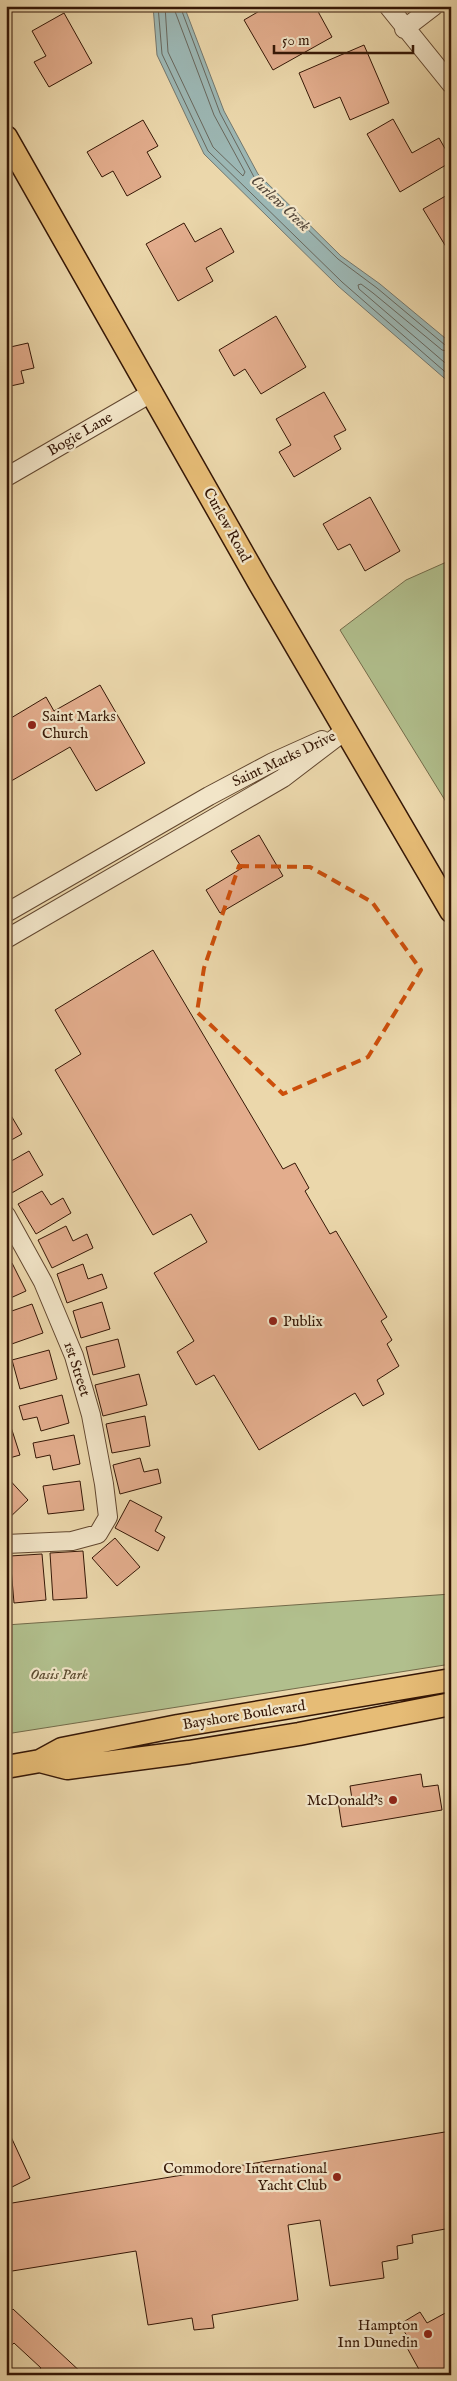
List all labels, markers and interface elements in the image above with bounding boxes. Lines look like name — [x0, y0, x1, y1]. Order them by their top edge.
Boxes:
scale bar — [274, 22, 413, 54]
text: 50 m — [282, 31, 310, 50]
water label: Curlew Creek — [246, 171, 314, 237]
street label: Bogie Lane — [44, 408, 116, 460]
street label: Curlew Road — [199, 485, 256, 566]
place label: Saint Marks Church — [42, 707, 116, 743]
marker: Saint Marks Church — [26, 719, 38, 731]
street label: Saint Marks Drive — [229, 727, 339, 791]
place label: Publix — [283, 1312, 324, 1331]
marker: Publix — [267, 1315, 279, 1327]
street label: 1st Street — [59, 1339, 95, 1399]
park label: Oasis Park — [30, 1665, 88, 1684]
street label: Bayshore Boulevard — [181, 1696, 308, 1734]
place label: McDonald's — [307, 1791, 383, 1810]
marker: McDonald's — [387, 1794, 399, 1806]
place label: Commodore International Yacht Club — [163, 2159, 328, 2195]
marker: Commodore International Yacht Club — [331, 2171, 343, 2183]
place label: Hampton Inn Dunedin — [338, 2316, 418, 2352]
marker: Hampton Inn Dunedin — [422, 2328, 434, 2340]

